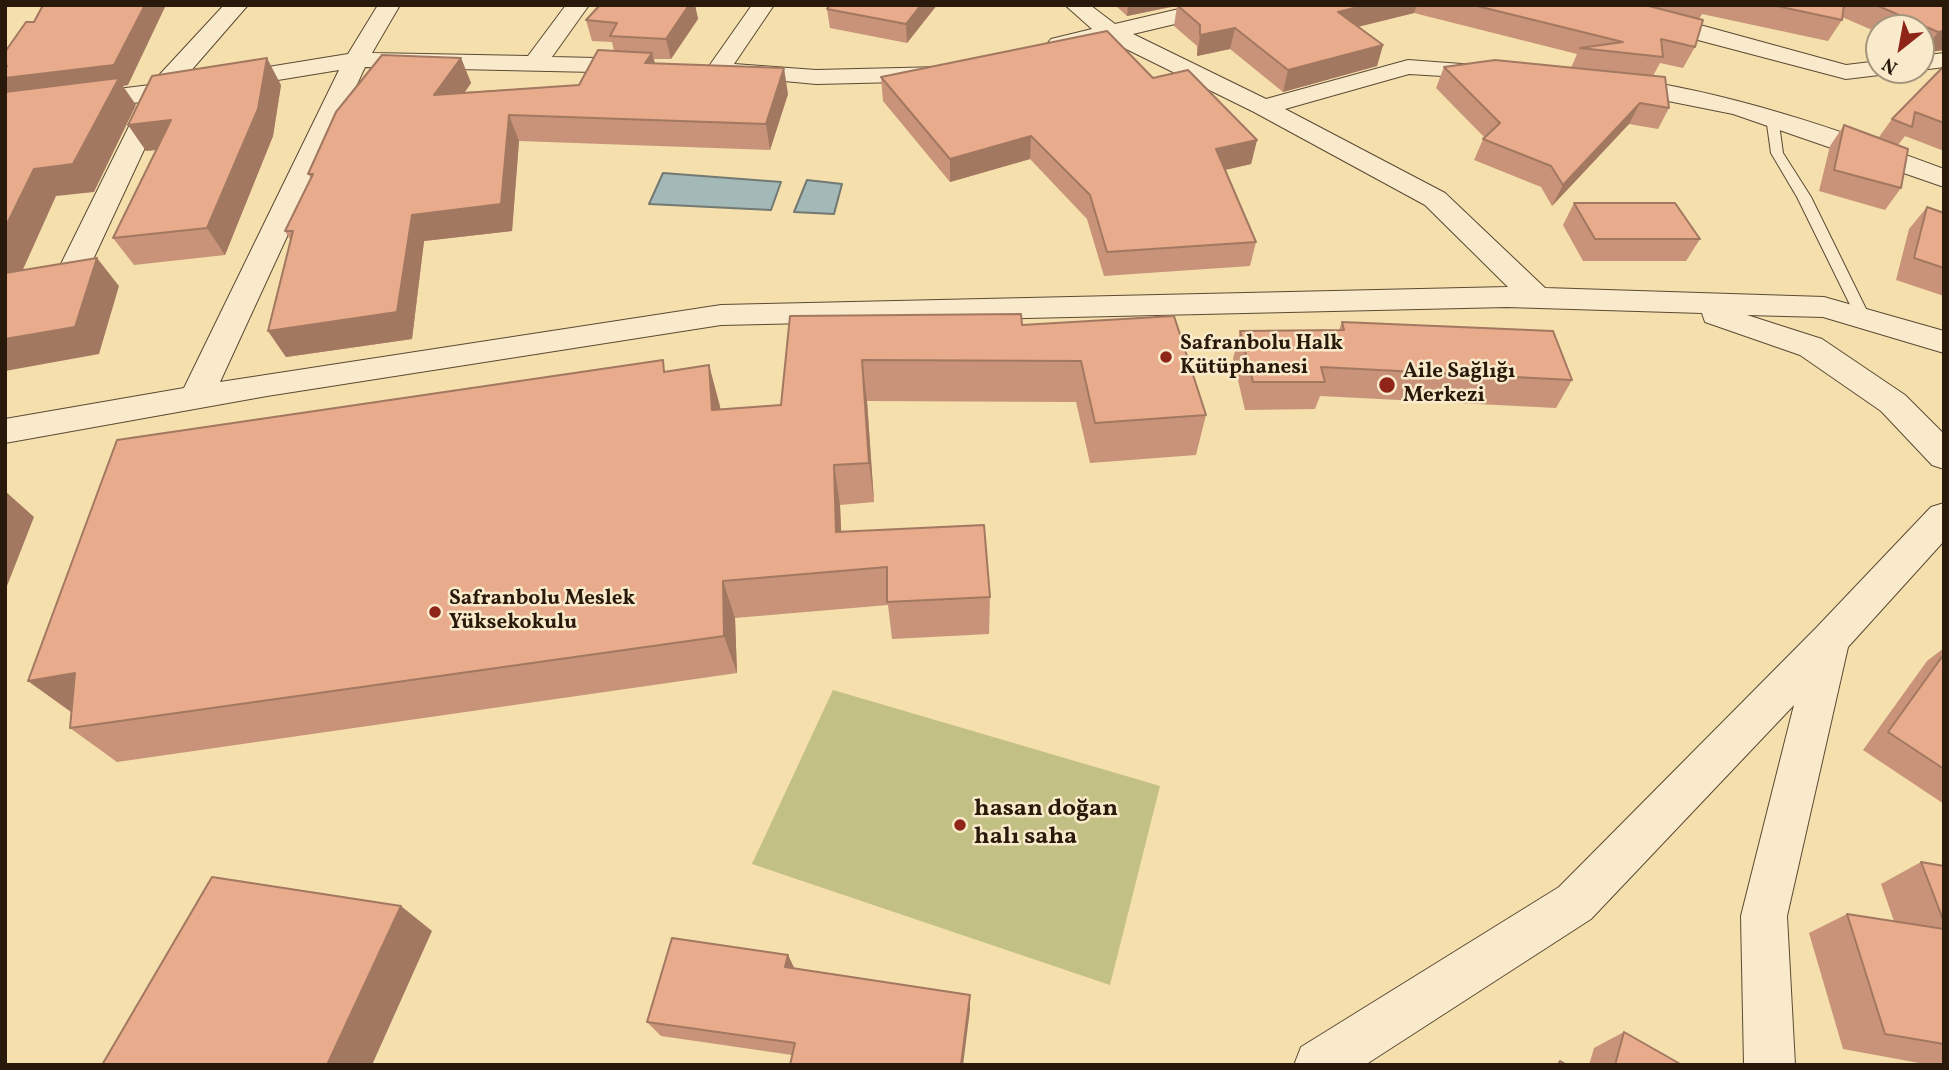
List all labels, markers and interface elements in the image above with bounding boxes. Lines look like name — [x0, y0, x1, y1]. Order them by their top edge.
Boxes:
north arrow — [1865, 14, 1935, 84]
text: N — [1878, 51, 1903, 80]
place label: Safranbolu Halk Kütüphanesi — [1180, 332, 1343, 382]
marker: Safranbolu Halk Kütüphanesi — [1158, 349, 1174, 365]
place label: Aile Sağlığı Merkezi — [1403, 360, 1516, 410]
marker: Aile Sağlığı Merkezi — [1377, 375, 1397, 395]
place label: Safranbolu Meslek Yüksekokulu — [449, 587, 635, 637]
marker: Safranbolu Meslek Yüksekokulu — [427, 604, 443, 620]
place label: hasan doğan halı saha — [974, 797, 1118, 853]
marker: hasan doğan halı saha — [952, 817, 968, 833]

